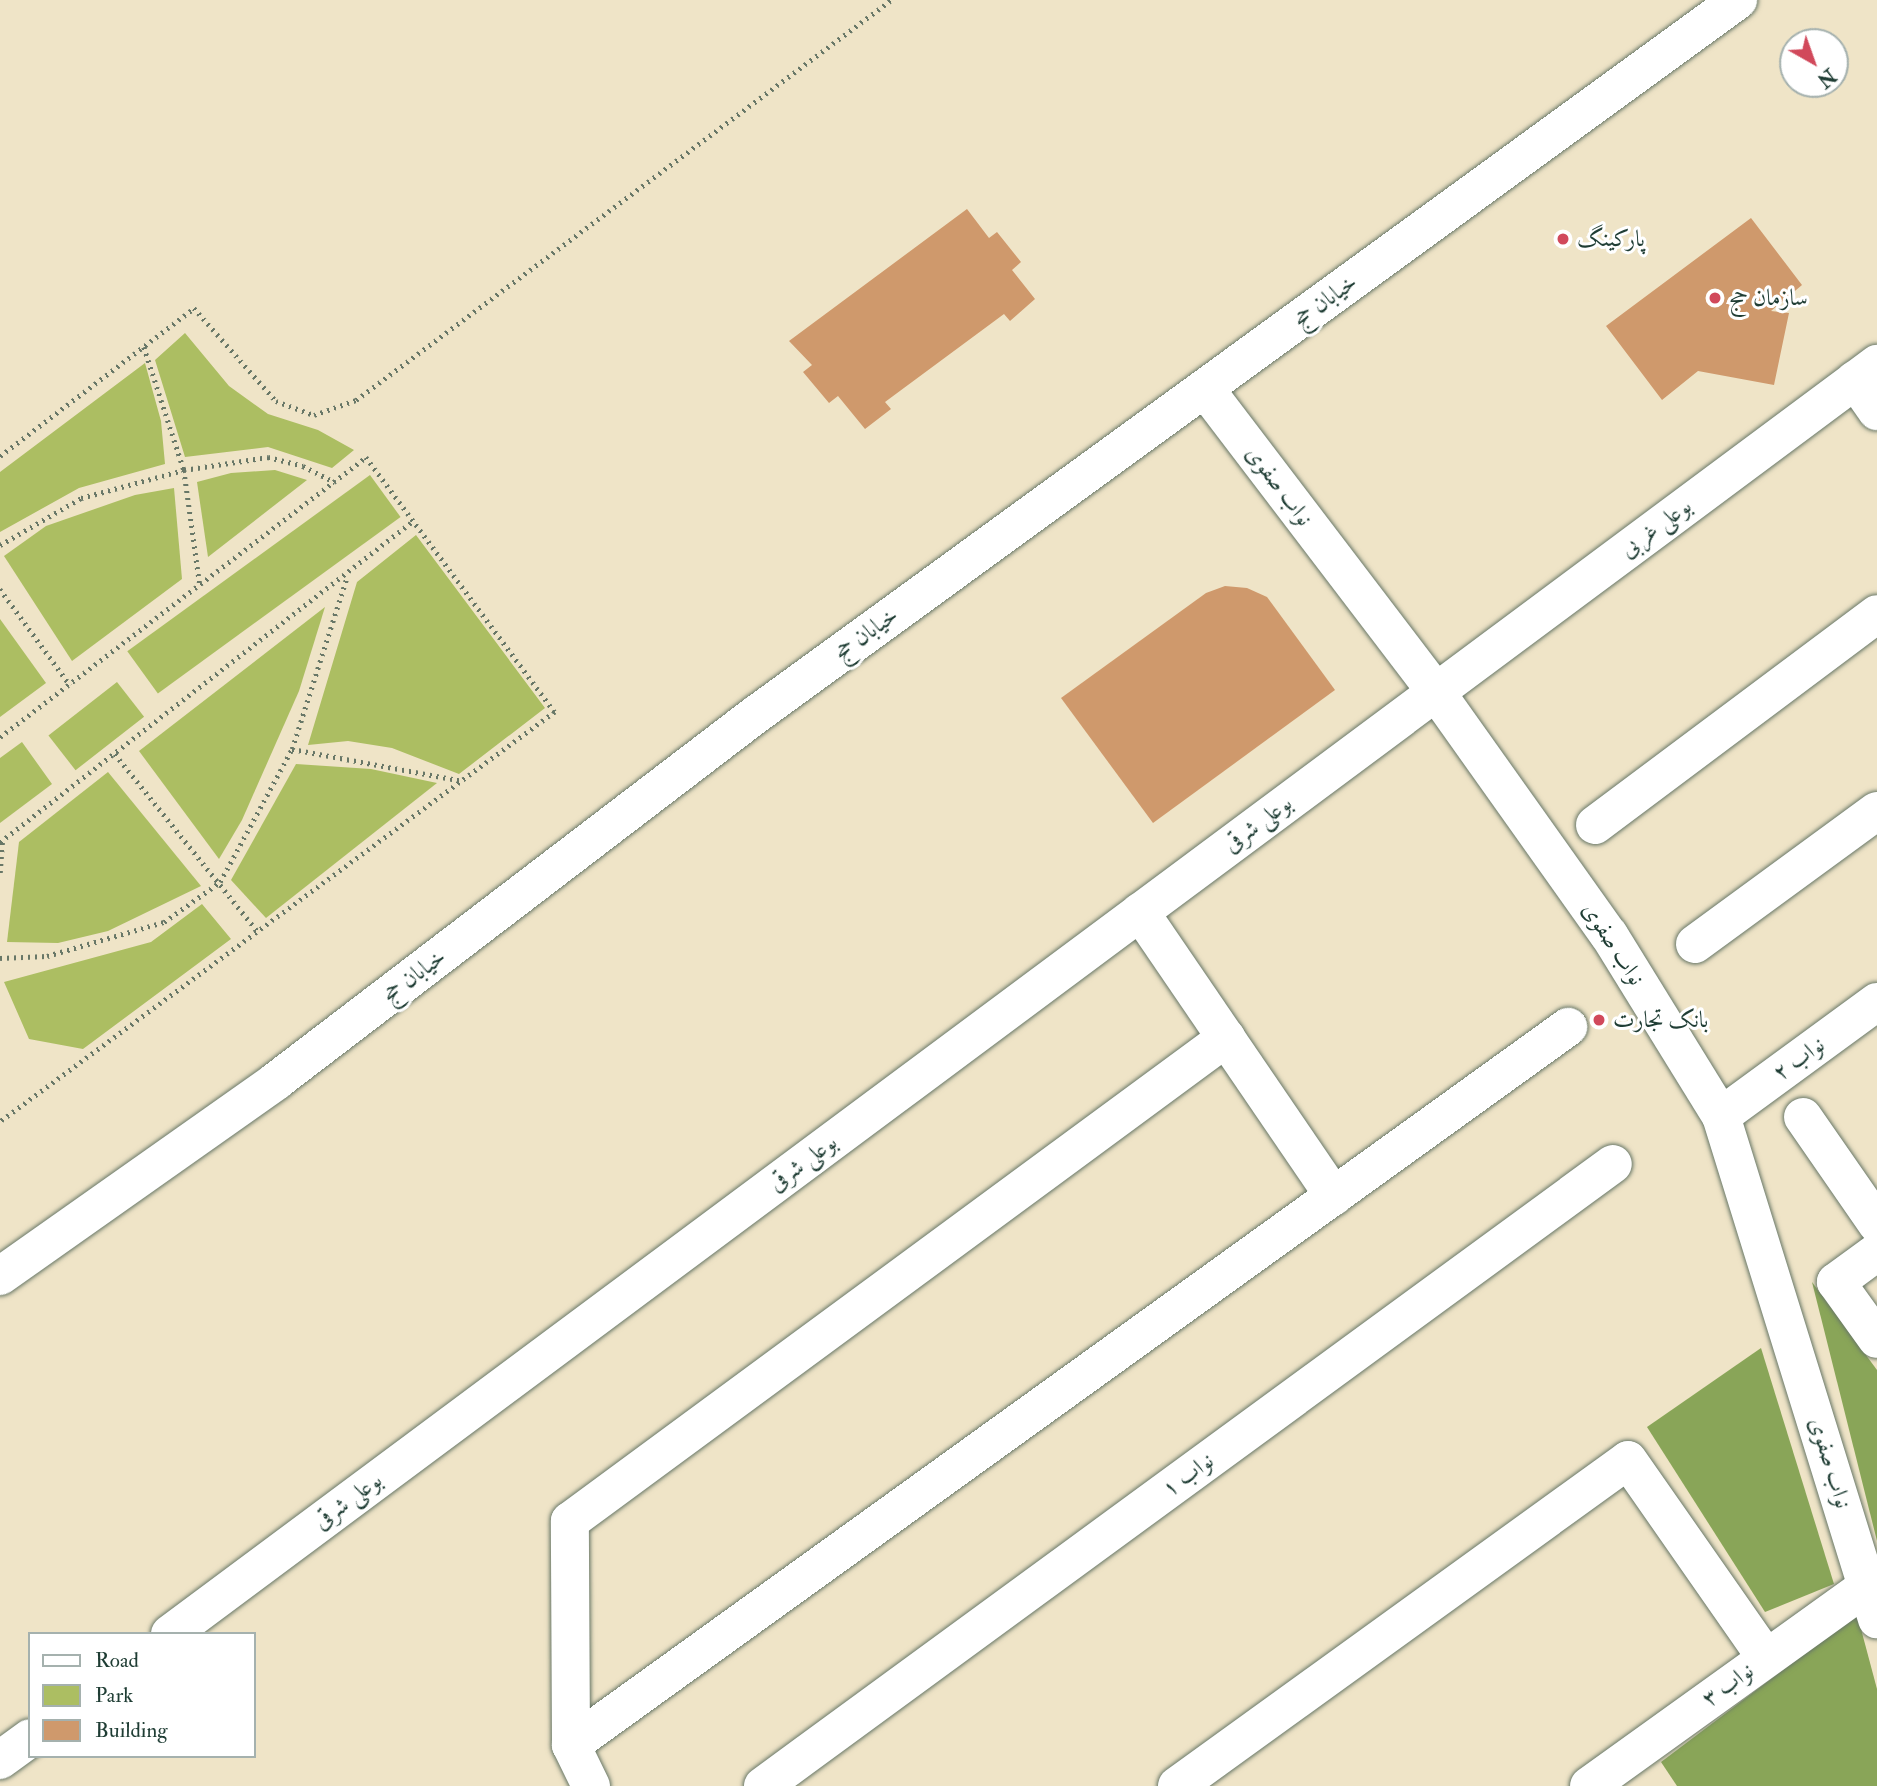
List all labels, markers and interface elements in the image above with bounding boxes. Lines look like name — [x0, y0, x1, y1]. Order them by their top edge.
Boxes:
north arrow — [1779, 28, 1849, 98]
text: N — [1812, 63, 1840, 92]
place label: پارکینگ — [1577, 225, 1645, 253]
marker: پارکینگ — [1555, 231, 1571, 247]
street label: خیابان حج — [1287, 268, 1363, 334]
place label: سازمان حج — [1729, 284, 1808, 312]
marker: سازمان حج — [1707, 290, 1723, 306]
street label: نواب صفوی — [1240, 440, 1318, 532]
street label: بوعلی غربی — [1615, 492, 1697, 564]
street label: خیابان حج — [828, 601, 904, 667]
street label: بوعلی شرقی — [1218, 789, 1298, 859]
street label: نواب صفوی — [1576, 897, 1650, 991]
street label: خیابان حج — [377, 943, 451, 1009]
place label: بانک تجارت — [1613, 1006, 1708, 1034]
marker: بانک تجارت — [1591, 1012, 1607, 1028]
street label: نواب ۲ — [1768, 1031, 1830, 1087]
street label: بوعلی شرقی — [763, 1128, 843, 1198]
street label: نواب صفوی — [1803, 1414, 1857, 1512]
street label: نواب ۱ — [1157, 1447, 1219, 1503]
street label: بوعلی شرقی — [308, 1466, 388, 1536]
legend — [28, 1632, 256, 1758]
text: Road — [95, 1647, 139, 1674]
street label: نواب ۳ — [1697, 1657, 1759, 1713]
text: Park — [95, 1682, 133, 1709]
text: Building — [95, 1717, 168, 1744]

